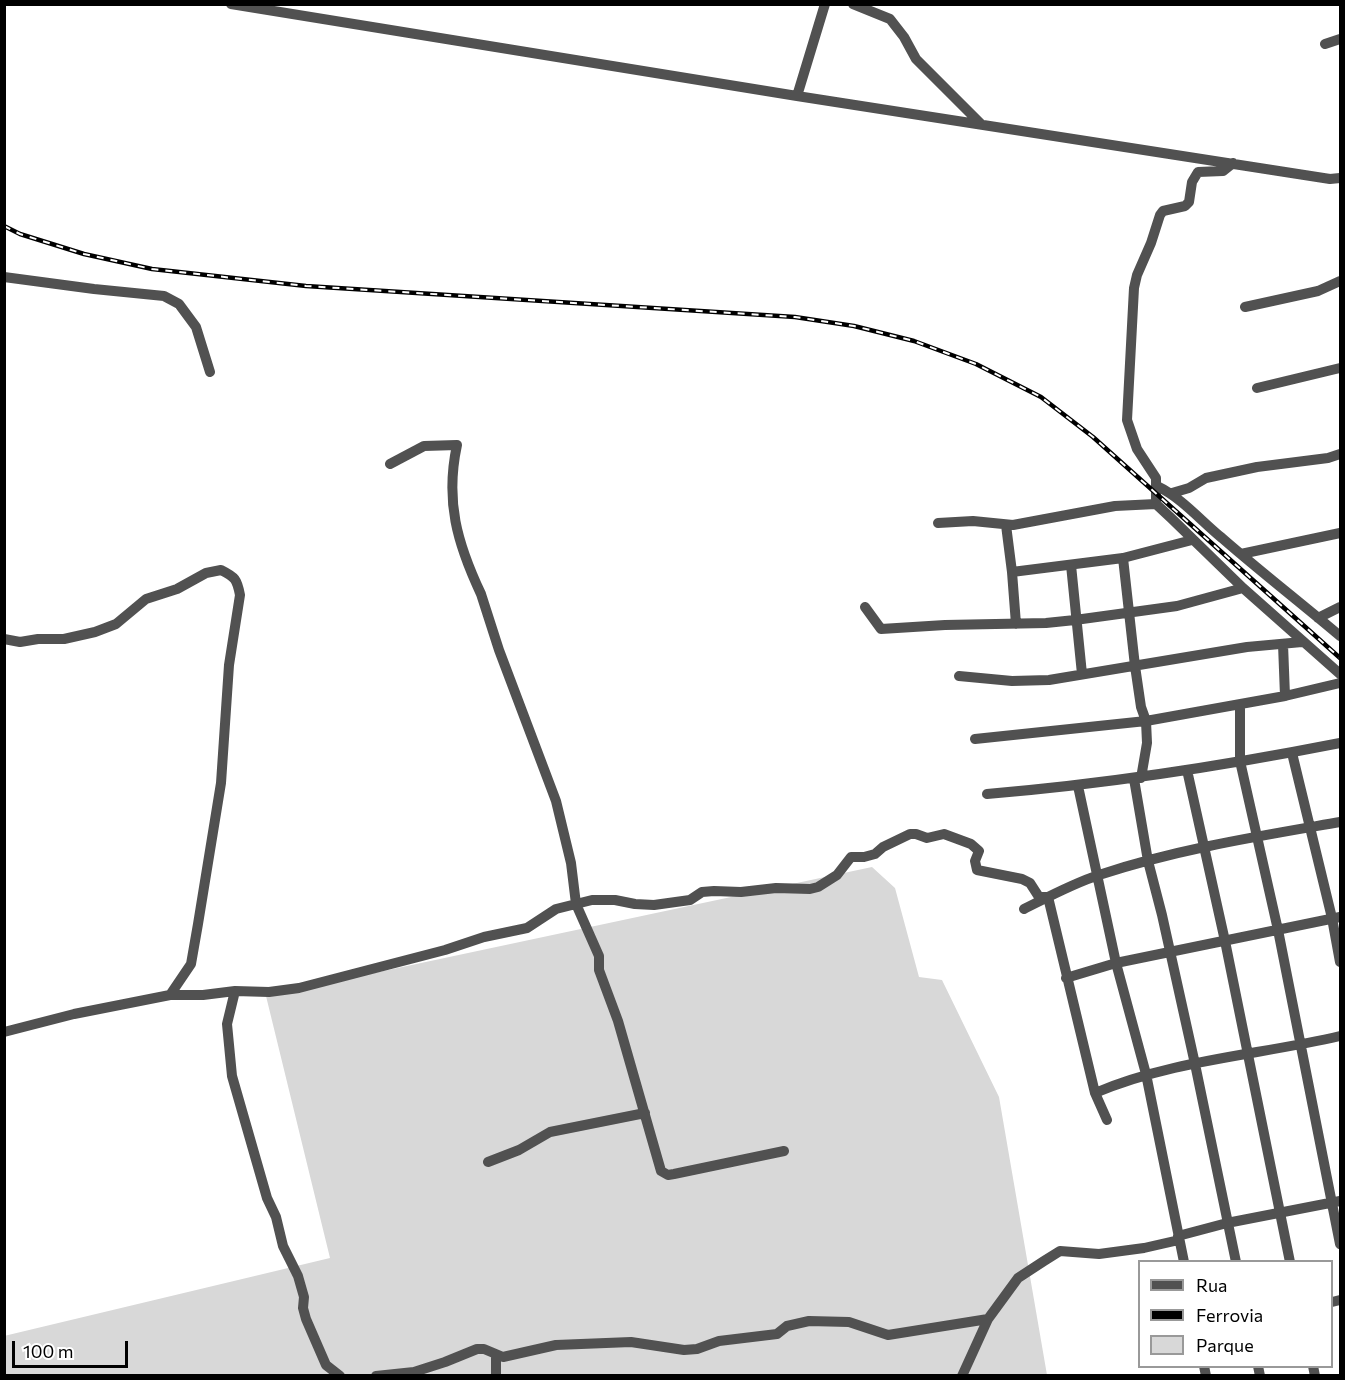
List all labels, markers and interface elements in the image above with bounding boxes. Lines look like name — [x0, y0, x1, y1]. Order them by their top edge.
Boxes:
legend — [1138, 1260, 1333, 1368]
text: Rua — [1196, 1274, 1227, 1296]
text: Ferrovia — [1196, 1304, 1263, 1326]
scale bar — [15, 1329, 130, 1367]
text: Parque — [1196, 1334, 1254, 1356]
text: 100 m — [23, 1340, 73, 1362]

